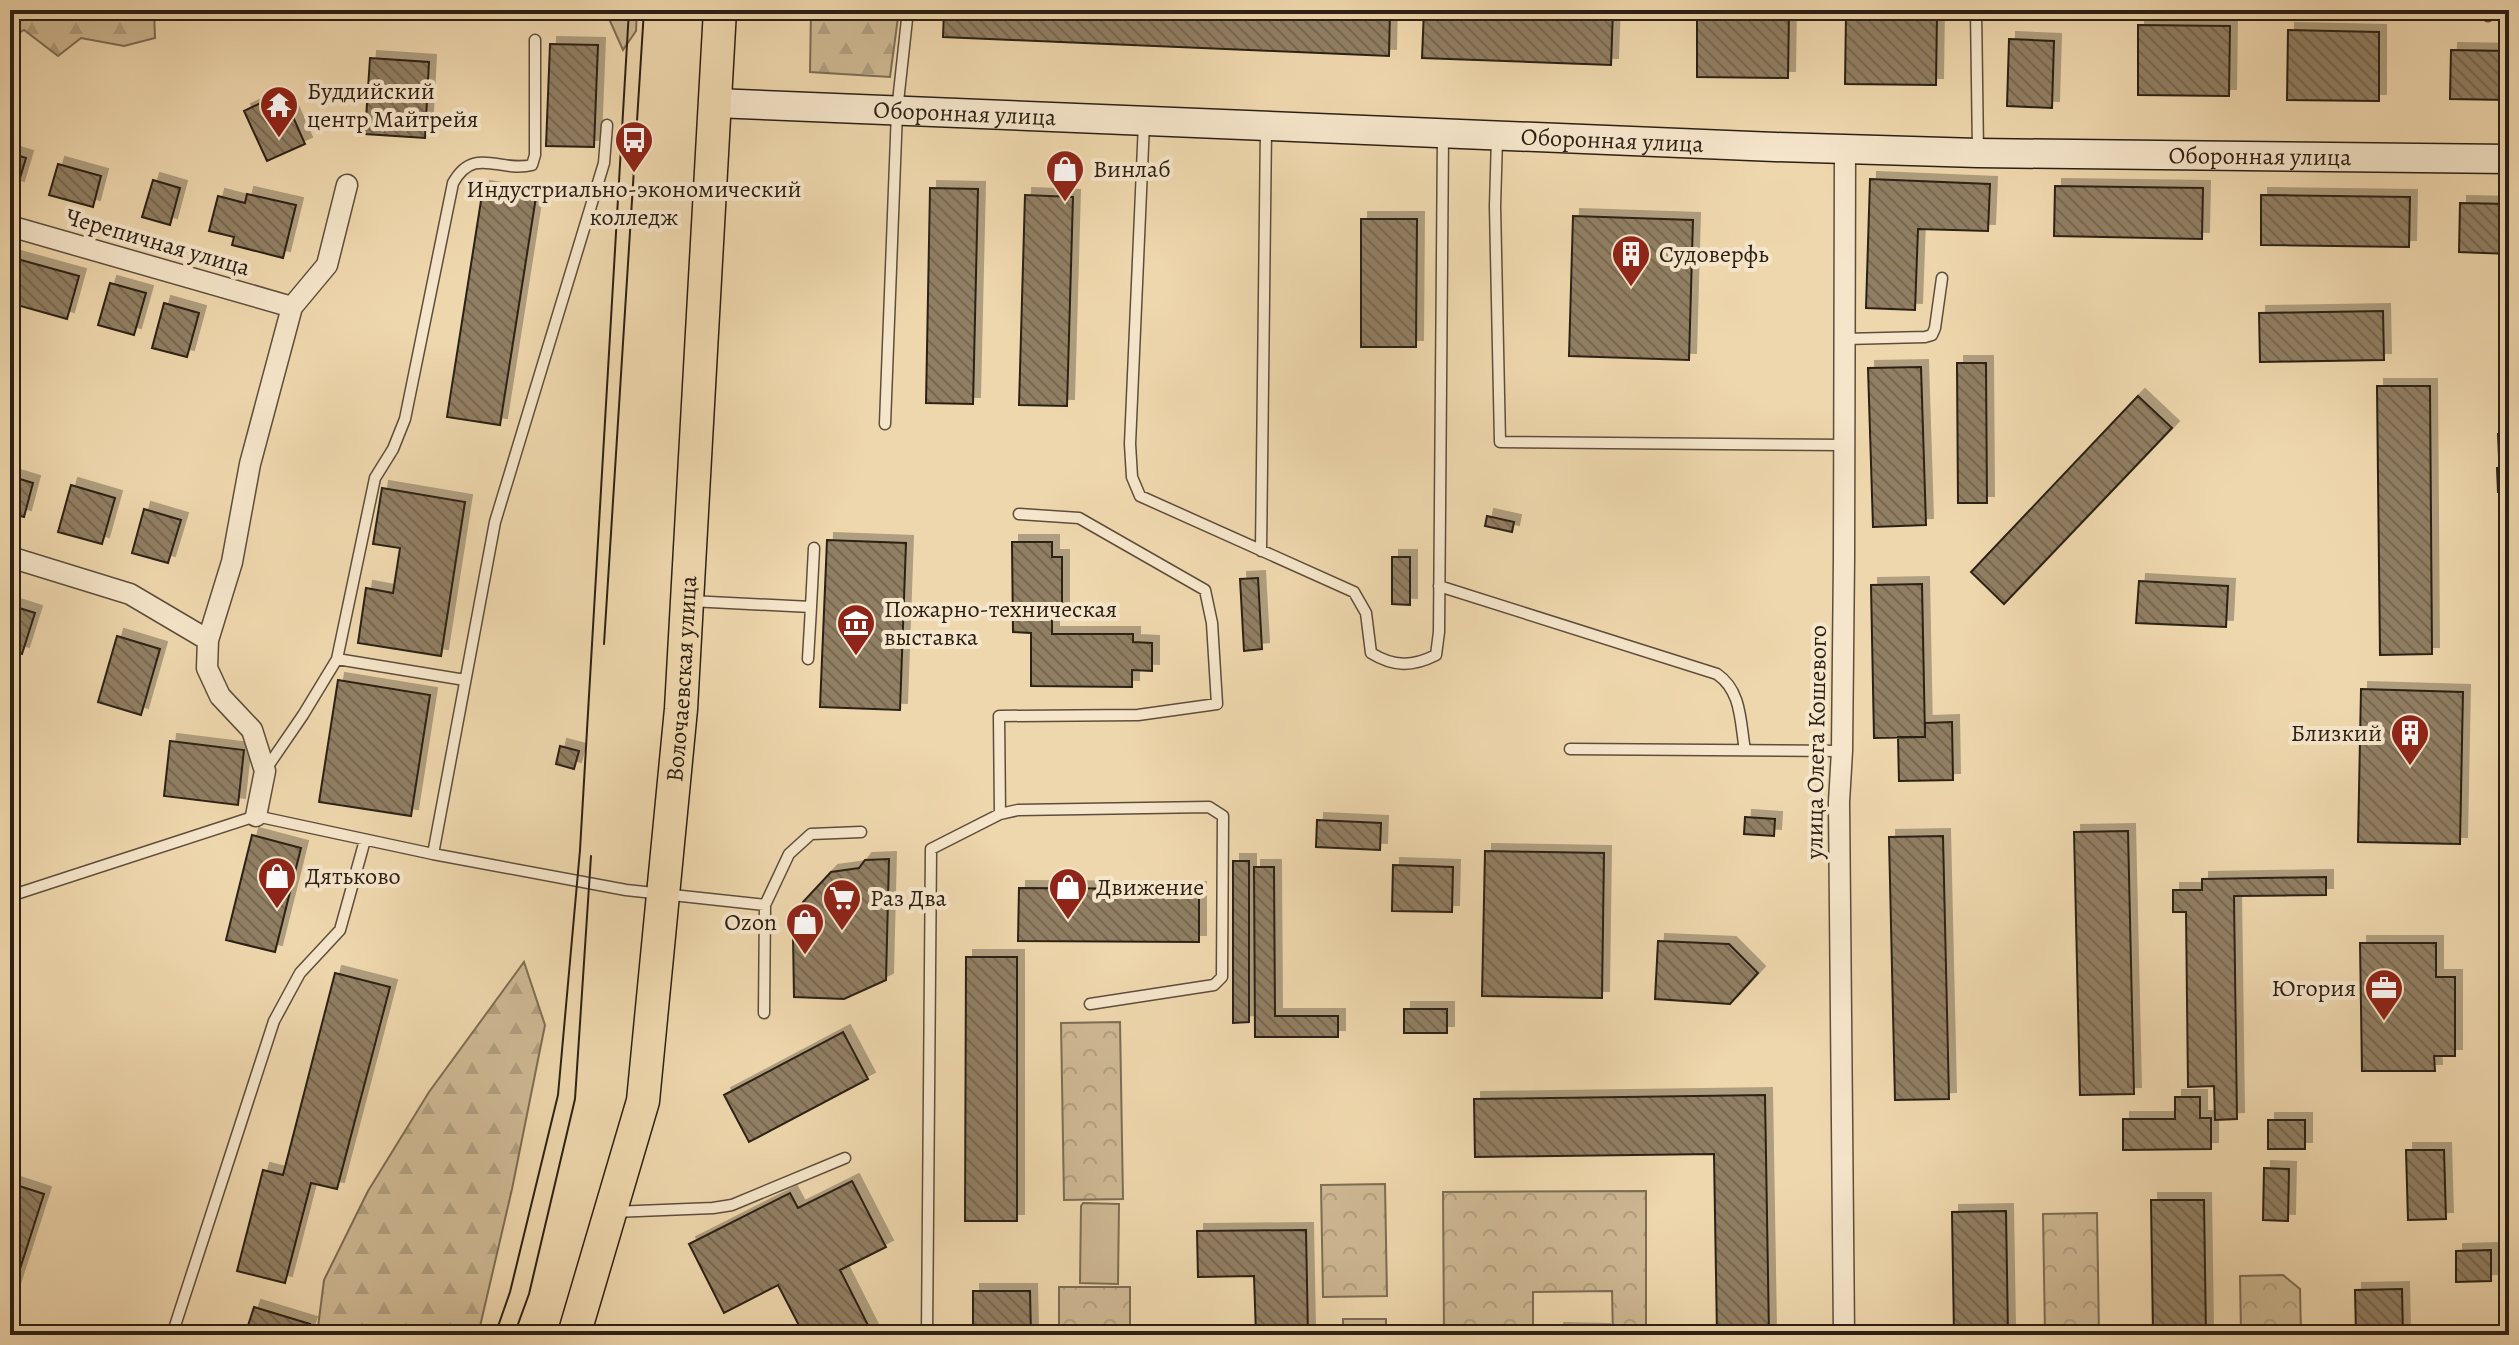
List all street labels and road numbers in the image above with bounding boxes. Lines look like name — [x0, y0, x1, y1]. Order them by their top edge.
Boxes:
street label: Оборонная улица — [873, 94, 1057, 133]
street label: Оборонная улица — [1520, 120, 1704, 160]
street label: Оборонная улица — [2168, 139, 2352, 173]
street label: Черепичная улица — [62, 200, 254, 284]
street label: Волочаевская улица — [658, 575, 704, 783]
street label: улица Олега Кошевого — [1798, 625, 1834, 860]

